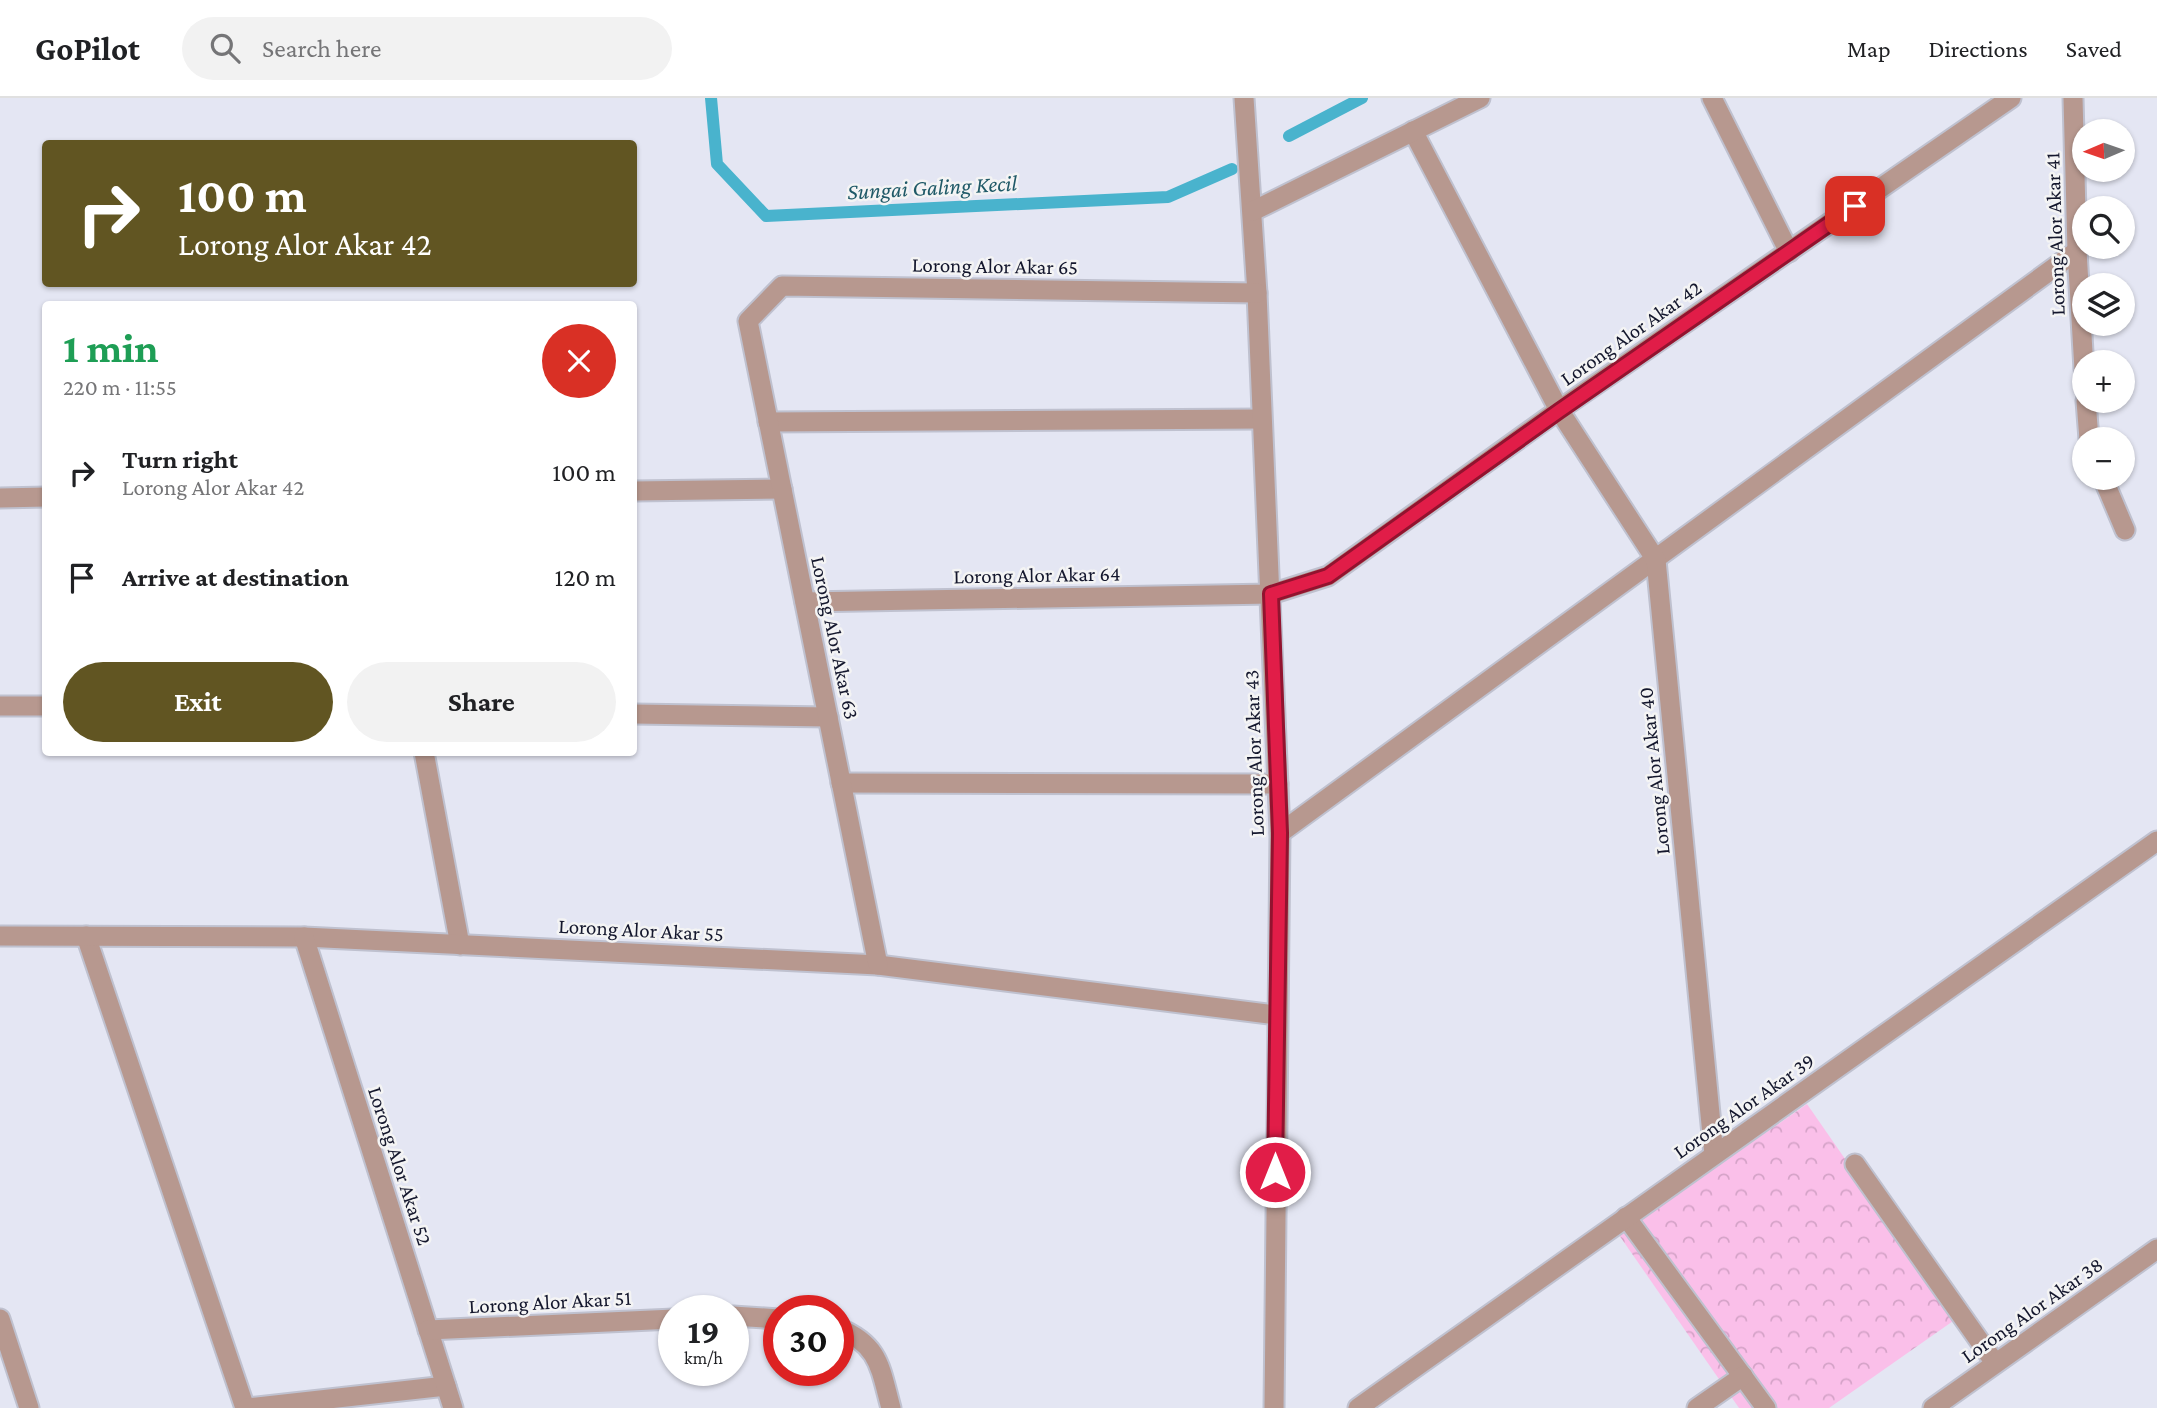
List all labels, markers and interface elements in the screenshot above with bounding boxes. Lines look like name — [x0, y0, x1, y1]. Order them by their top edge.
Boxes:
search box — [182, 17, 672, 80]
icon: search — [206, 29, 244, 67]
text: GoPilot — [35, 30, 140, 67]
text: Search here — [262, 34, 381, 63]
text: Map — [1847, 35, 1891, 62]
text: Directions — [1929, 35, 2028, 62]
text: Saved — [2066, 35, 2122, 62]
north arrow — [2072, 119, 2135, 182]
map controls — [2072, 119, 2135, 490]
street label: Lorong Alor Akar 41 — [2040, 152, 2070, 316]
icon: right — [63, 168, 154, 259]
text: 100 m — [178, 168, 307, 223]
water label: Sungai Galing Kecil — [846, 170, 1018, 204]
pin — [1825, 176, 1885, 236]
icon: arrive — [1836, 187, 1874, 225]
button: search — [2072, 196, 2135, 259]
text: Lorong Alor Akar 42 — [178, 226, 432, 262]
street label: Lorong Alor Akar 65 — [912, 253, 1078, 279]
button: layers — [2072, 273, 2135, 336]
street label: Lorong Alor Akar 42 — [1556, 275, 1706, 391]
text: 1 min — [63, 324, 159, 371]
button: close — [542, 324, 616, 398]
button: + — [2072, 350, 2135, 413]
text: 220 m · 11:55 — [63, 374, 177, 400]
button: − — [2072, 427, 2135, 490]
text: Turn right — [122, 445, 238, 474]
icon: right — [63, 454, 101, 492]
text: 100 m — [552, 458, 616, 487]
text: Lorong Alor Akar 42 — [122, 474, 304, 500]
street label: Lorong Alor Akar 63 — [806, 554, 864, 722]
icon: arrive — [63, 559, 101, 597]
street label: Lorong Alor Akar 64 — [953, 562, 1121, 588]
text: Arrive at destination — [122, 563, 349, 592]
text: 120 m — [555, 563, 616, 592]
button: Exit — [63, 662, 333, 742]
button: Share — [347, 662, 616, 742]
street label: Lorong Alor Akar 43 — [1239, 669, 1269, 837]
street label: Lorong Alor Akar 40 — [1633, 686, 1675, 856]
street label: Lorong Alor Akar 55 — [558, 914, 724, 946]
street label: Lorong Alor Akar 39 — [1669, 1048, 1819, 1164]
street label: Lorong Alor Akar 52 — [363, 1084, 437, 1248]
position arrow — [1238, 1135, 1312, 1209]
street label: Lorong Alor Akar 38 — [1957, 1252, 2107, 1368]
street label: Lorong Alor Akar 51 — [468, 1286, 632, 1318]
speed limit sign: 30 — [763, 1295, 854, 1386]
text: 19 — [687, 1312, 720, 1351]
text: km/h — [684, 1348, 723, 1368]

